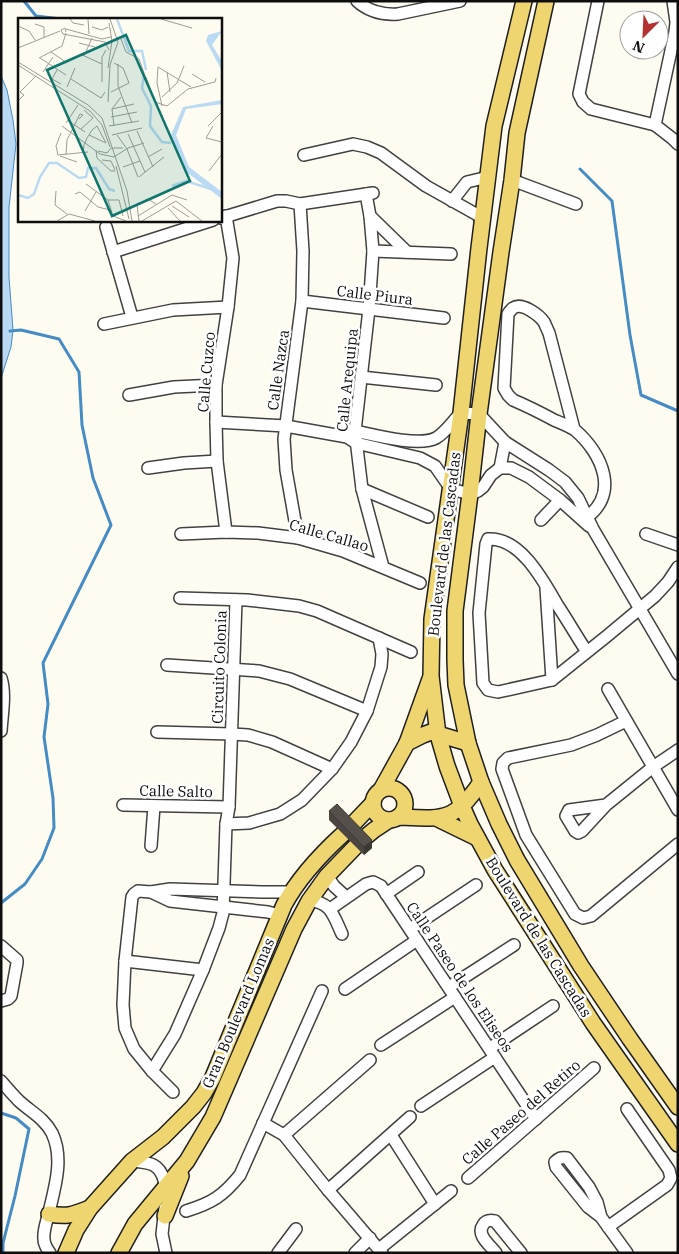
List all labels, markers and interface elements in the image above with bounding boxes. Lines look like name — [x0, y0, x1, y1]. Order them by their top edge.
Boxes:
north arrow — [619, 10, 669, 60]
inset map — [18, 18, 221, 221]
text: N — [630, 36, 647, 57]
street label: Calle Piura — [336, 281, 414, 309]
street label: Calle Arequipa — [332, 327, 362, 433]
street label: Calle Nazca — [263, 328, 293, 412]
street label: Calle Cuzco — [193, 331, 219, 413]
street label: Boulevard de las Cascadas — [423, 451, 465, 637]
street label: Calle Callao — [287, 515, 371, 555]
street label: Circuito Colonia — [208, 610, 230, 724]
street label: Calle Salto — [139, 781, 213, 801]
street label: Boulevard de las Cascadas — [482, 853, 596, 1021]
street label: Calle Paseo de los Eliseos — [403, 898, 517, 1056]
street label: Gran Boulevard Lomas — [198, 935, 278, 1091]
street label: Calle Paseo del Retiro — [458, 1055, 584, 1169]

